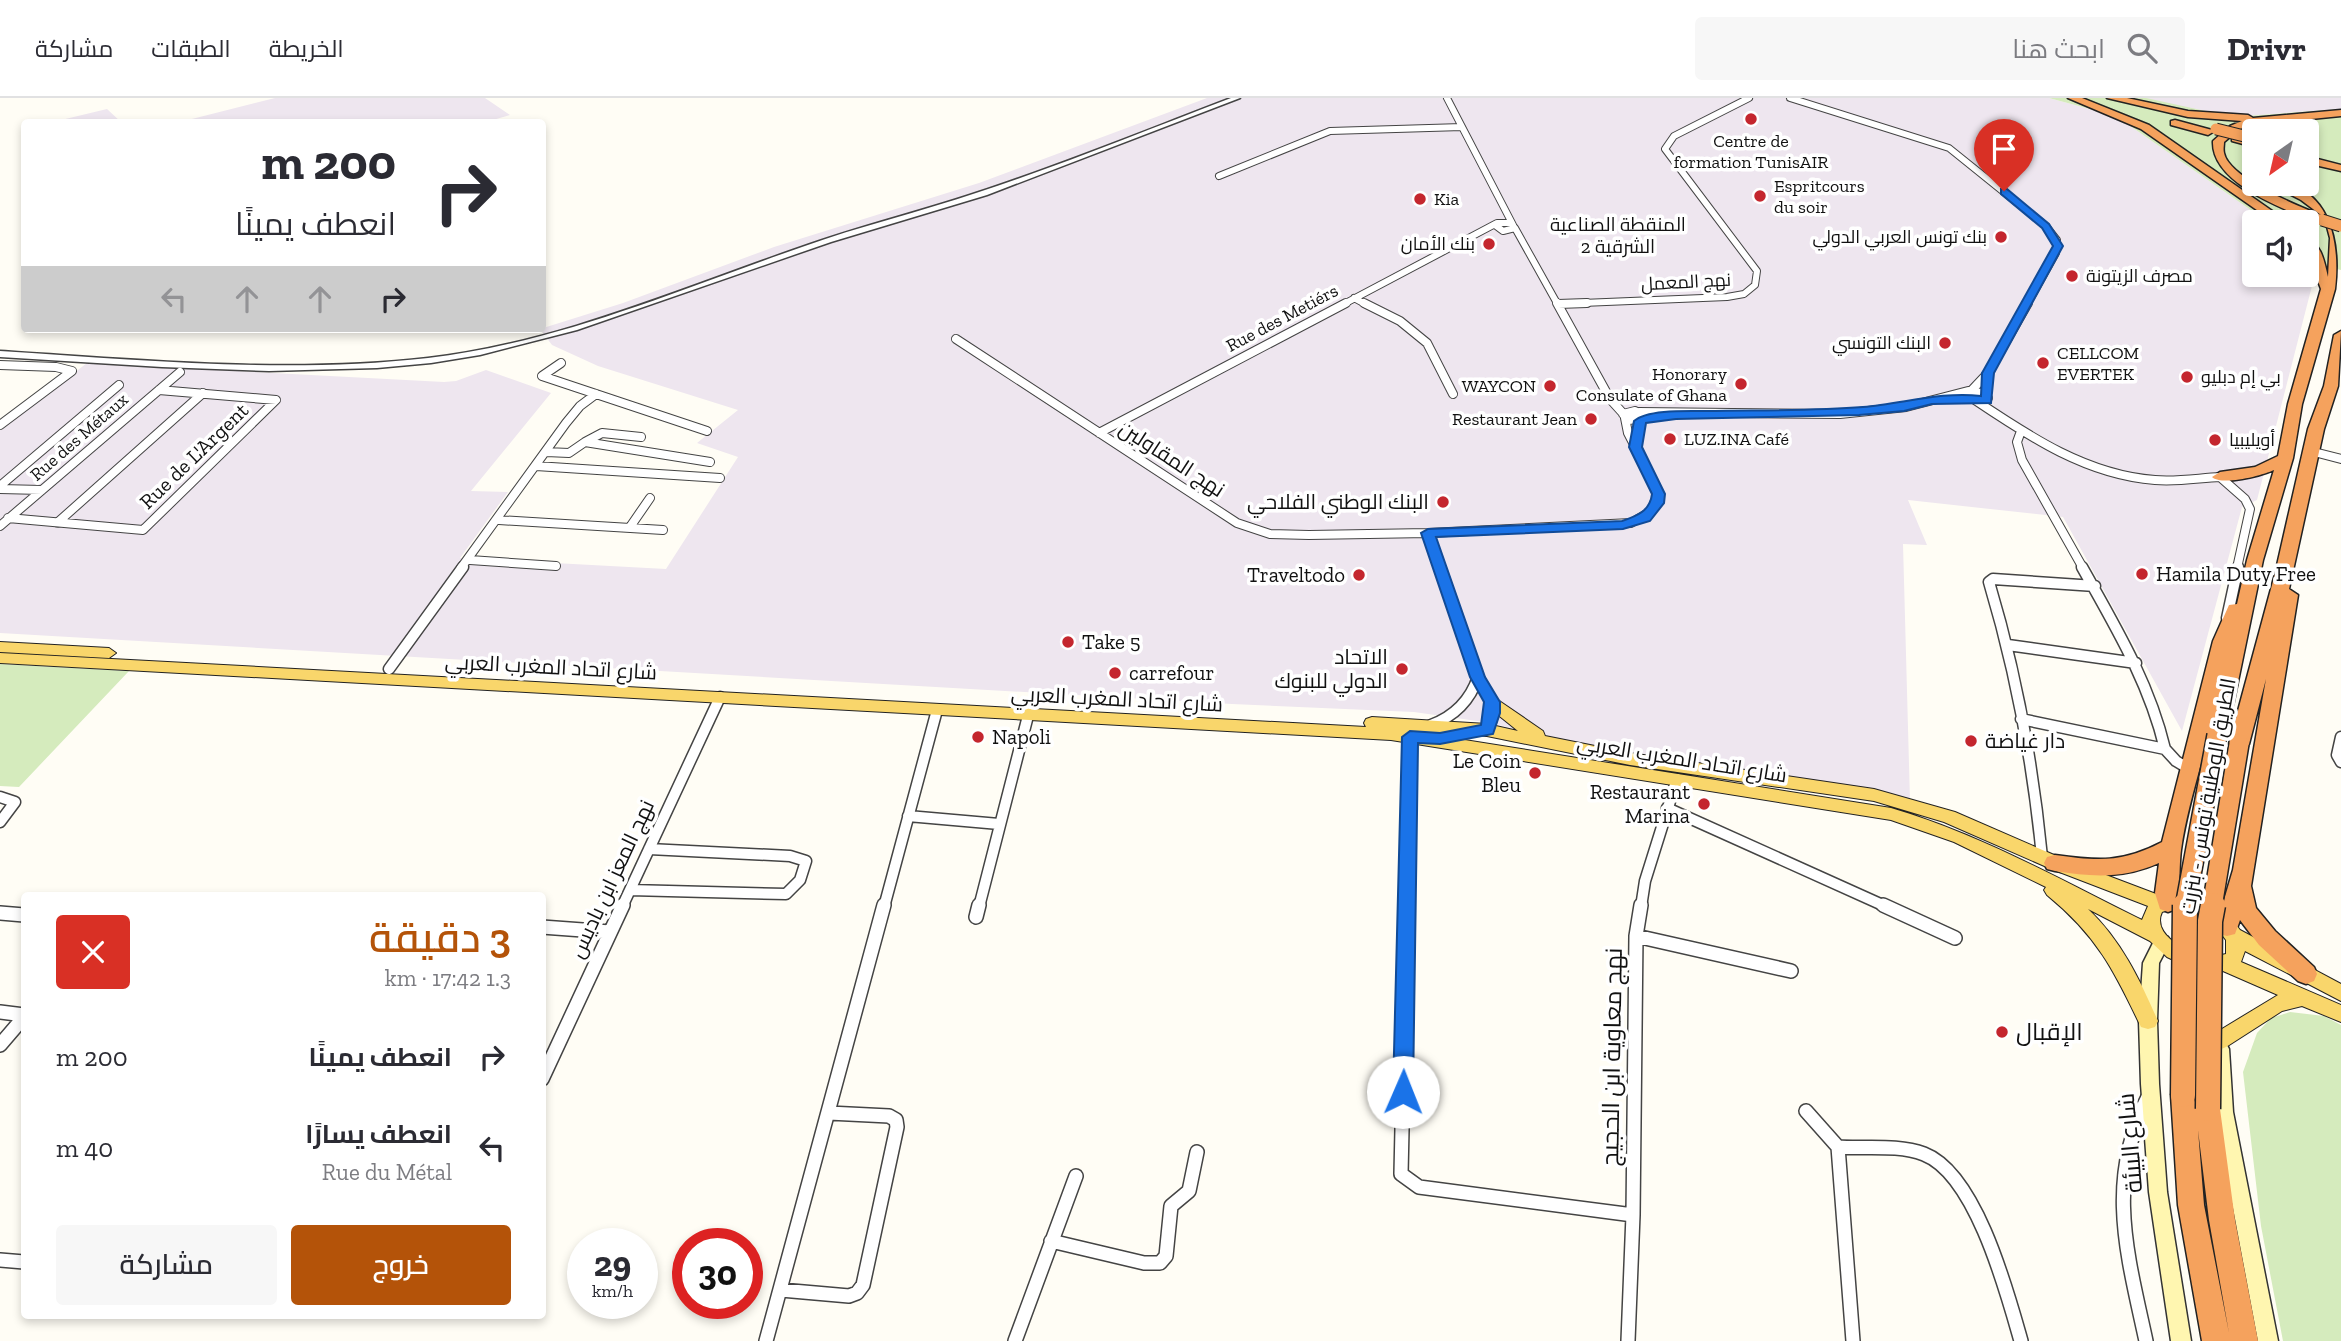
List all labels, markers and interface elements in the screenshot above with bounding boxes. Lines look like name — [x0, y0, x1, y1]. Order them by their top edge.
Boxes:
search box — [1695, 17, 2185, 80]
icon: search — [2123, 29, 2161, 67]
text: Drivr — [2227, 29, 2306, 68]
text: ابحث هنا — [2012, 33, 2105, 65]
text: مشاركة — [35, 34, 113, 63]
text: الطبقات — [151, 34, 231, 63]
text: الخريطة — [269, 34, 344, 63]
marker: Centre de formation TunisAIR — [1743, 111, 1759, 127]
pin — [1974, 119, 2034, 191]
north arrow — [2242, 119, 2319, 196]
map controls — [2242, 119, 2319, 287]
place label: Centre de formation TunisAIR — [1674, 130, 1828, 173]
icon: arrive — [1985, 130, 2023, 168]
text: 200 m — [261, 133, 396, 192]
icon: right — [420, 147, 511, 238]
place label: Espritcours du soir — [1774, 175, 1865, 218]
place label: Kia — [1434, 188, 1460, 210]
marker: Espritcours du soir — [1752, 188, 1768, 204]
marker: Kia — [1412, 191, 1428, 207]
text: انعطف يمينًا — [235, 205, 396, 243]
button: sound — [2242, 210, 2319, 287]
district label: المنقطة الصناعية الشرقية 2 — [1550, 213, 1686, 258]
place label: بنك تونس العربي الدولي — [1813, 226, 1987, 251]
marker: بنك تونس العربي الدولي — [1993, 229, 2009, 245]
place label: بنك الأمان — [1401, 233, 1475, 255]
marker: بنك الأمان — [1481, 236, 1497, 252]
place label: مصرف الزيتونة — [2086, 265, 2193, 287]
marker: مصرف الزيتونة — [2064, 268, 2080, 284]
street label: نهج المعمل — [1640, 269, 1732, 296]
street label: Rue des Metiérs — [1222, 279, 1342, 357]
icon: left — [155, 280, 193, 318]
icon: ahead — [228, 280, 266, 318]
icon: ahead — [301, 280, 339, 318]
icon: right — [374, 280, 412, 318]
place label: البنك التونسي — [1832, 332, 1931, 356]
marker: البنك التونسي — [1937, 335, 1953, 351]
place label: CELLCOM EVERTEK — [2057, 342, 2139, 385]
marker: CELLCOM EVERTEK — [2035, 355, 2051, 371]
place label: Honorary Consulate of Ghana — [1576, 363, 1728, 406]
place label: بي إم دبليو — [2201, 366, 2281, 391]
marker: بي إم دبليو — [2179, 369, 2195, 385]
place label: WAYCON — [1462, 375, 1536, 397]
marker: Honorary Consulate of Ghana — [1733, 376, 1749, 392]
marker: WAYCON — [1542, 378, 1558, 394]
street label: Rue des Métaux — [25, 388, 133, 486]
street label: Rue de L'Argent — [134, 397, 253, 514]
place label: Restaurant Jean — [1452, 408, 1578, 430]
marker: Restaurant Jean — [1583, 411, 1599, 427]
street label: نهج المقاولين — [1114, 415, 1230, 504]
place label: LUZ.INA Café — [1684, 428, 1789, 450]
place label: أويليبيا — [2229, 429, 2275, 451]
marker: LUZ.INA Café — [1662, 431, 1678, 447]
marker: أويليبيا — [2207, 432, 2223, 448]
place label: البنك الوطني الفلاحي — [1247, 489, 1429, 518]
marker: البنك الوطني الفلاحي — [1435, 494, 1451, 510]
place label: Hamila Duty Free — [2156, 561, 2316, 586]
place label: Traveltodo — [1247, 562, 1345, 587]
marker: Hamila Duty Free — [2134, 566, 2150, 582]
marker: Traveltodo — [1351, 567, 1367, 583]
place label: Take 5 — [1082, 629, 1141, 654]
marker: Take 5 — [1060, 634, 1076, 650]
place label: الاتحاد الدولي للبنوك — [1275, 644, 1388, 697]
street label: شارع اتحاد المغرب العربي — [444, 648, 658, 689]
place label: carrefour — [1129, 660, 1214, 685]
marker: الاتحاد الدولي للبنوك — [1394, 661, 1410, 677]
marker: carrefour — [1107, 665, 1123, 681]
street label: الطريق الوطنية تونس - بنزرت — [2174, 676, 2242, 916]
street label: شارع اتحاد المغرب العربي — [1010, 680, 1224, 721]
place label: Napoli — [992, 724, 1051, 749]
place label: دار غياضة — [1985, 728, 2065, 753]
marker: Napoli — [970, 729, 986, 745]
street label: شارع اتحاد المغرب العربي — [1575, 730, 1789, 791]
marker: دار غياضة — [1963, 733, 1979, 749]
place label: Le Coin Bleu — [1453, 748, 1521, 797]
marker: Le Coin Bleu — [1527, 765, 1543, 781]
place label: Restaurant Marina — [1590, 779, 1690, 828]
street label: نهج المعز ابن باديس — [564, 796, 661, 963]
marker: Restaurant Marina — [1696, 796, 1712, 812]
text: 3 دقيقة — [369, 912, 511, 963]
button: close — [56, 915, 130, 989]
street label: نهج معاوية ابن الحجيج — [1595, 947, 1630, 1167]
text: 1.3 km · 17:42 — [385, 964, 511, 992]
place label: الإقبال — [2016, 1017, 2083, 1047]
marker: الإقبال — [1994, 1024, 2010, 1040]
icon: right — [473, 1038, 511, 1076]
text: 200 m — [56, 1041, 128, 1073]
text: انعطف يمينًا — [309, 1041, 452, 1073]
position arrow — [1366, 1055, 1440, 1129]
street label: شارع البيئة — [2111, 1092, 2150, 1194]
text: انعطف يسارًا — [305, 1118, 452, 1150]
icon: left — [473, 1129, 511, 1167]
text: 40 m — [56, 1132, 113, 1164]
text: Rue du Métal — [322, 1158, 452, 1186]
button: مشاركة — [56, 1225, 277, 1305]
button: خروج — [291, 1225, 511, 1305]
speed limit sign: 30 — [672, 1228, 763, 1319]
text: 29 — [594, 1243, 631, 1285]
text: km/h — [592, 1280, 633, 1302]

